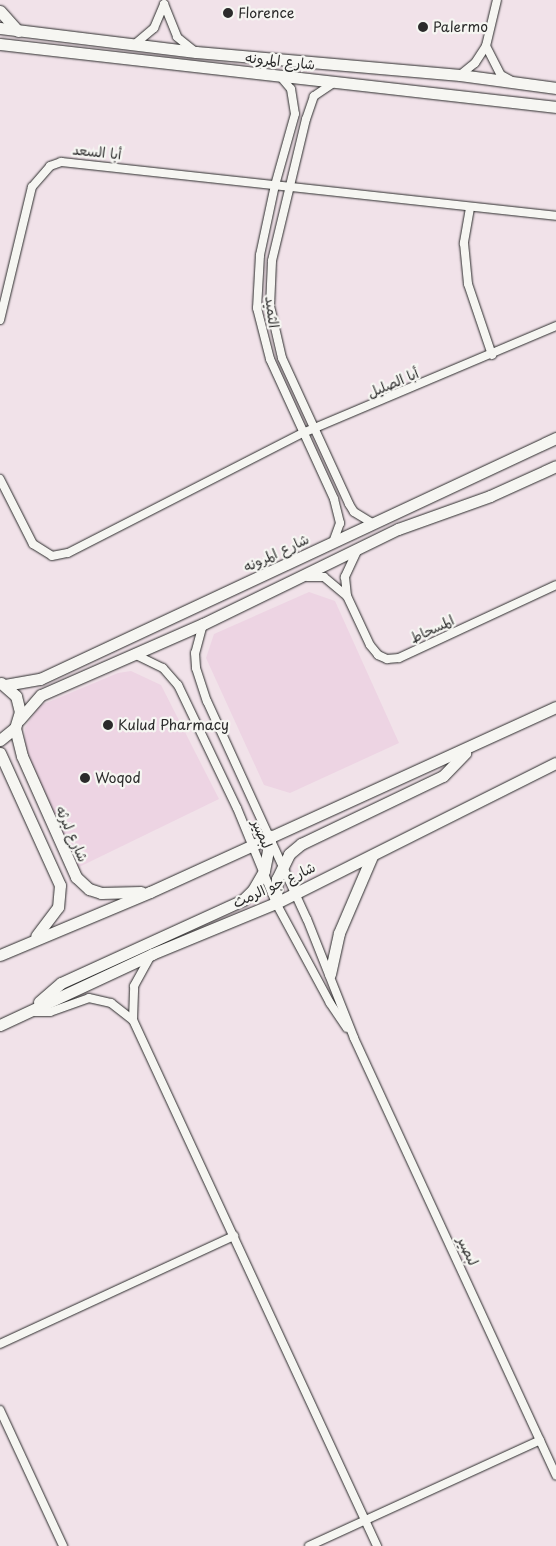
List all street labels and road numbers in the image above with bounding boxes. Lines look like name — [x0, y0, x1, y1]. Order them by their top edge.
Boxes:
street label: شارع المرونه — [244, 49, 316, 73]
street label: أبا السعد — [72, 141, 122, 163]
street label: الثميد — [262, 295, 282, 329]
street label: أبا الصليل — [365, 365, 421, 401]
street label: شارع المرونه — [240, 530, 312, 576]
street label: المسحاط — [407, 612, 457, 646]
street label: شارع لبرثه — [52, 803, 92, 865]
street label: لبصير — [248, 817, 276, 851]
street label: شارع جو الرمث — [230, 859, 318, 911]
street label: لبصير — [454, 1234, 482, 1268]

